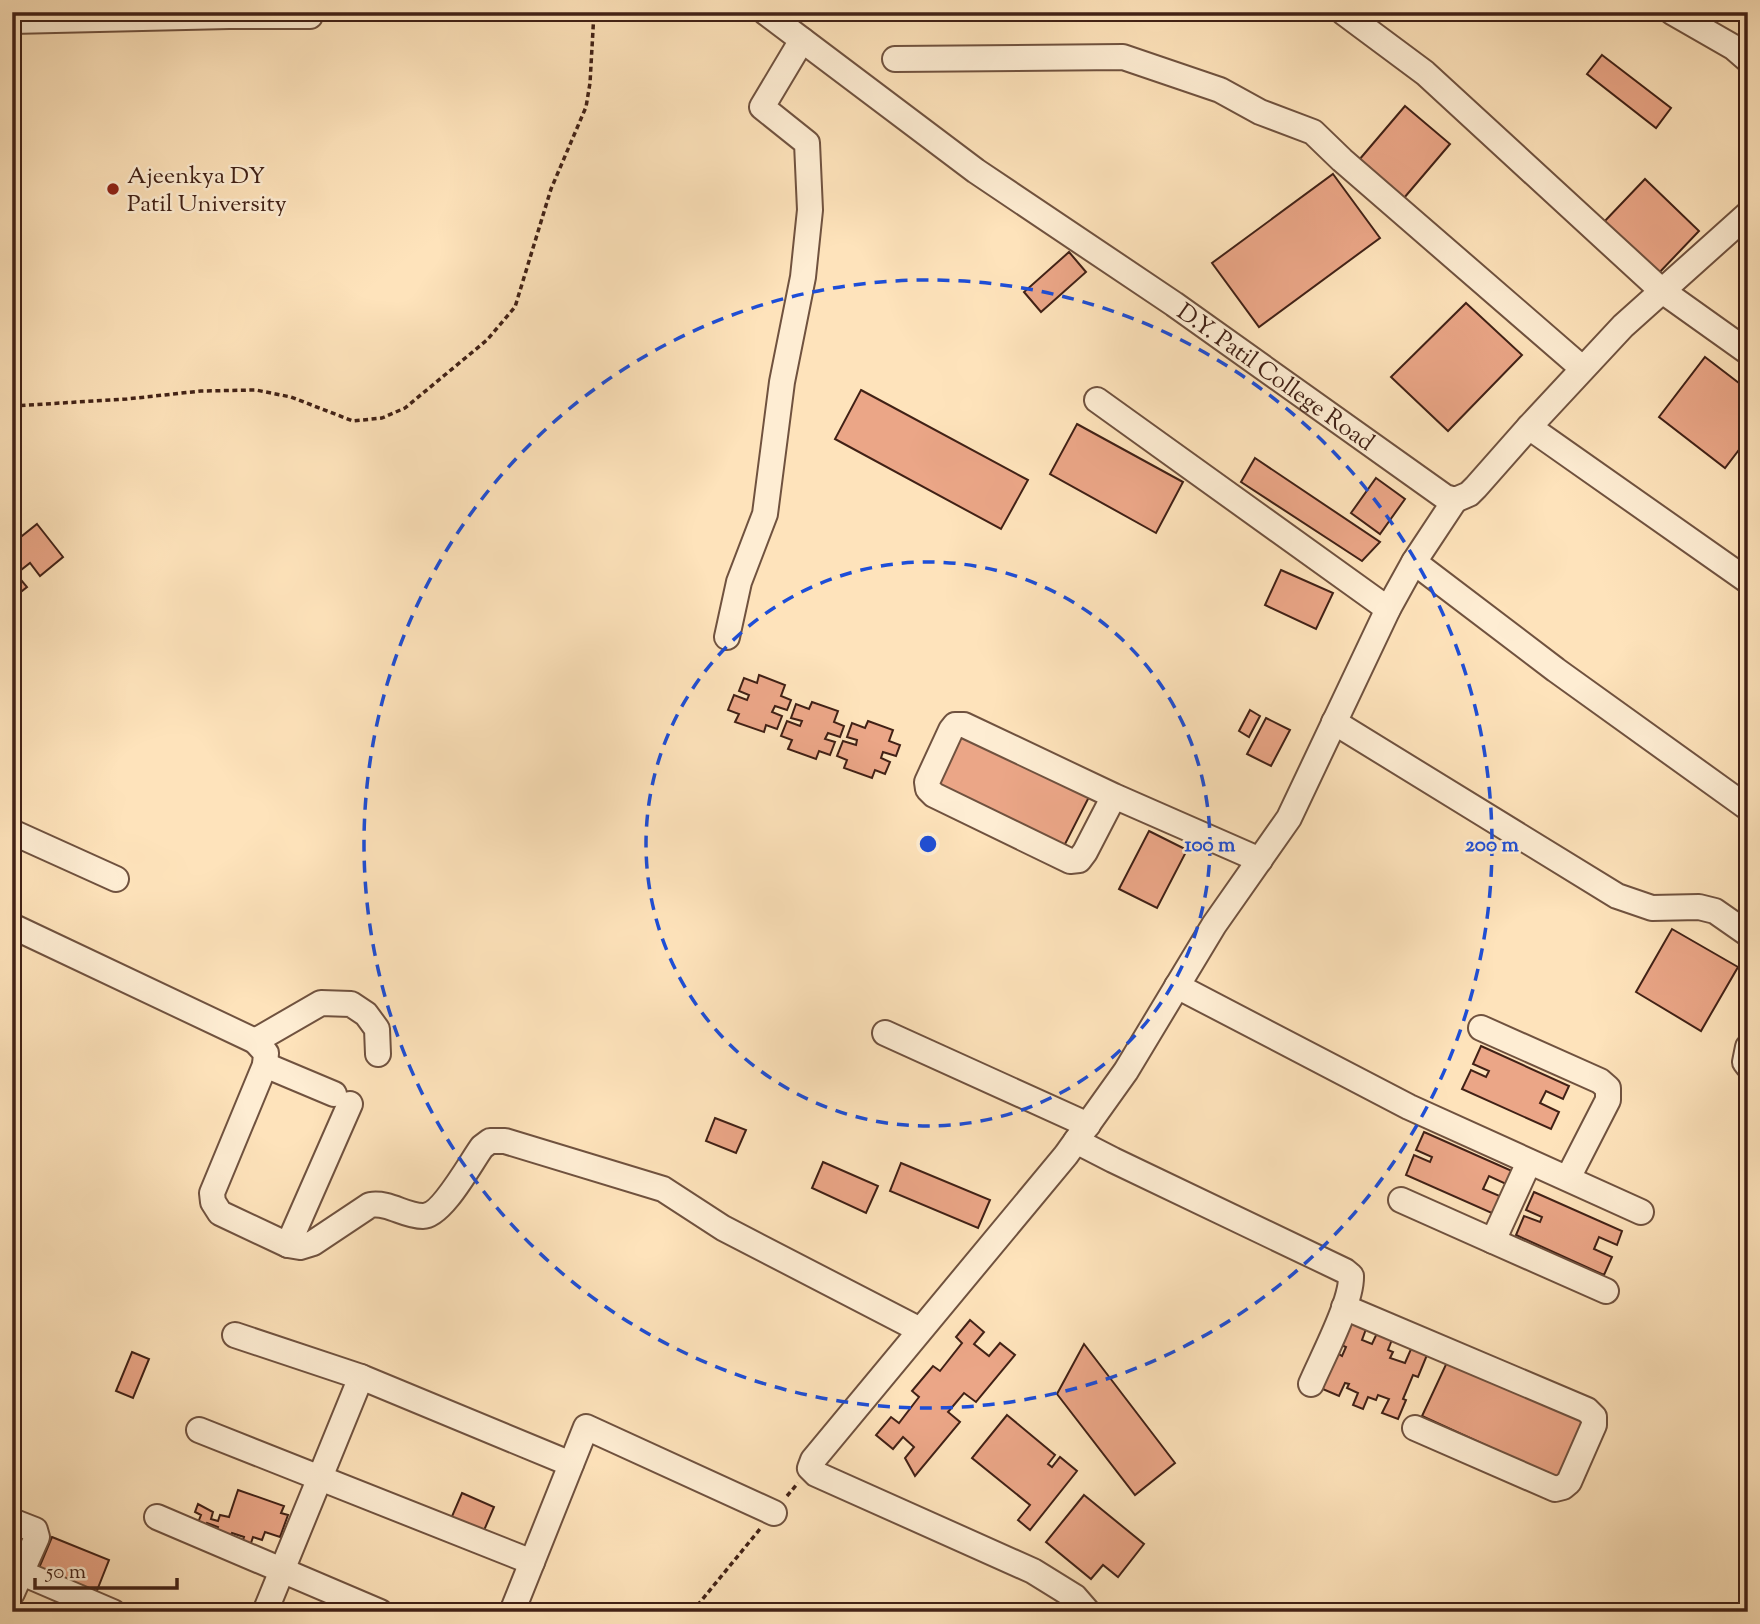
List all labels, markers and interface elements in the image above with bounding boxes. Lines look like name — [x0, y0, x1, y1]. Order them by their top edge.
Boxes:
place label: Ajeenkya DY Patil University — [127, 160, 287, 222]
marker: Ajeenkya DY Patil University — [105, 181, 121, 197]
street label: D.Y. Patil College Road — [1169, 296, 1381, 461]
text: 100 m — [1185, 831, 1236, 861]
text: 200 m — [1465, 831, 1520, 861]
centre of rings — [916, 832, 940, 856]
scale bar — [35, 1547, 177, 1591]
text: 50 m — [45, 1558, 86, 1588]

